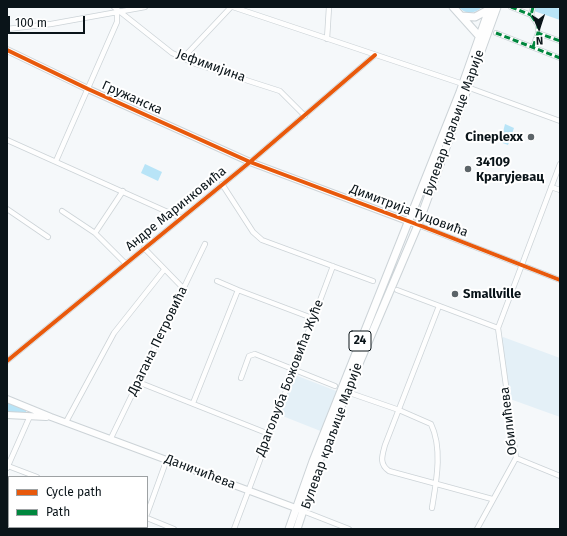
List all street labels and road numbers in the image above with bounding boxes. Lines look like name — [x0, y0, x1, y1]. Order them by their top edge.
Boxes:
street label: Јефимијина — [174, 46, 248, 86]
street label: Булевар краљице Марије — [420, 48, 488, 198]
street label: Гружанска — [99, 78, 165, 118]
street label: Андре Маринковића — [122, 164, 230, 254]
street label: Димитрија Туцовића — [348, 181, 470, 241]
street label: Драгана Петровића — [125, 284, 191, 398]
street label: Драгољуба Божовића Жуће — [253, 297, 327, 459]
road number: 24 — [349, 331, 371, 351]
street label: Булевар краљице Марије — [298, 361, 366, 511]
street label: Обилићева — [497, 386, 521, 456]
street label: Даничићева — [162, 451, 238, 493]

